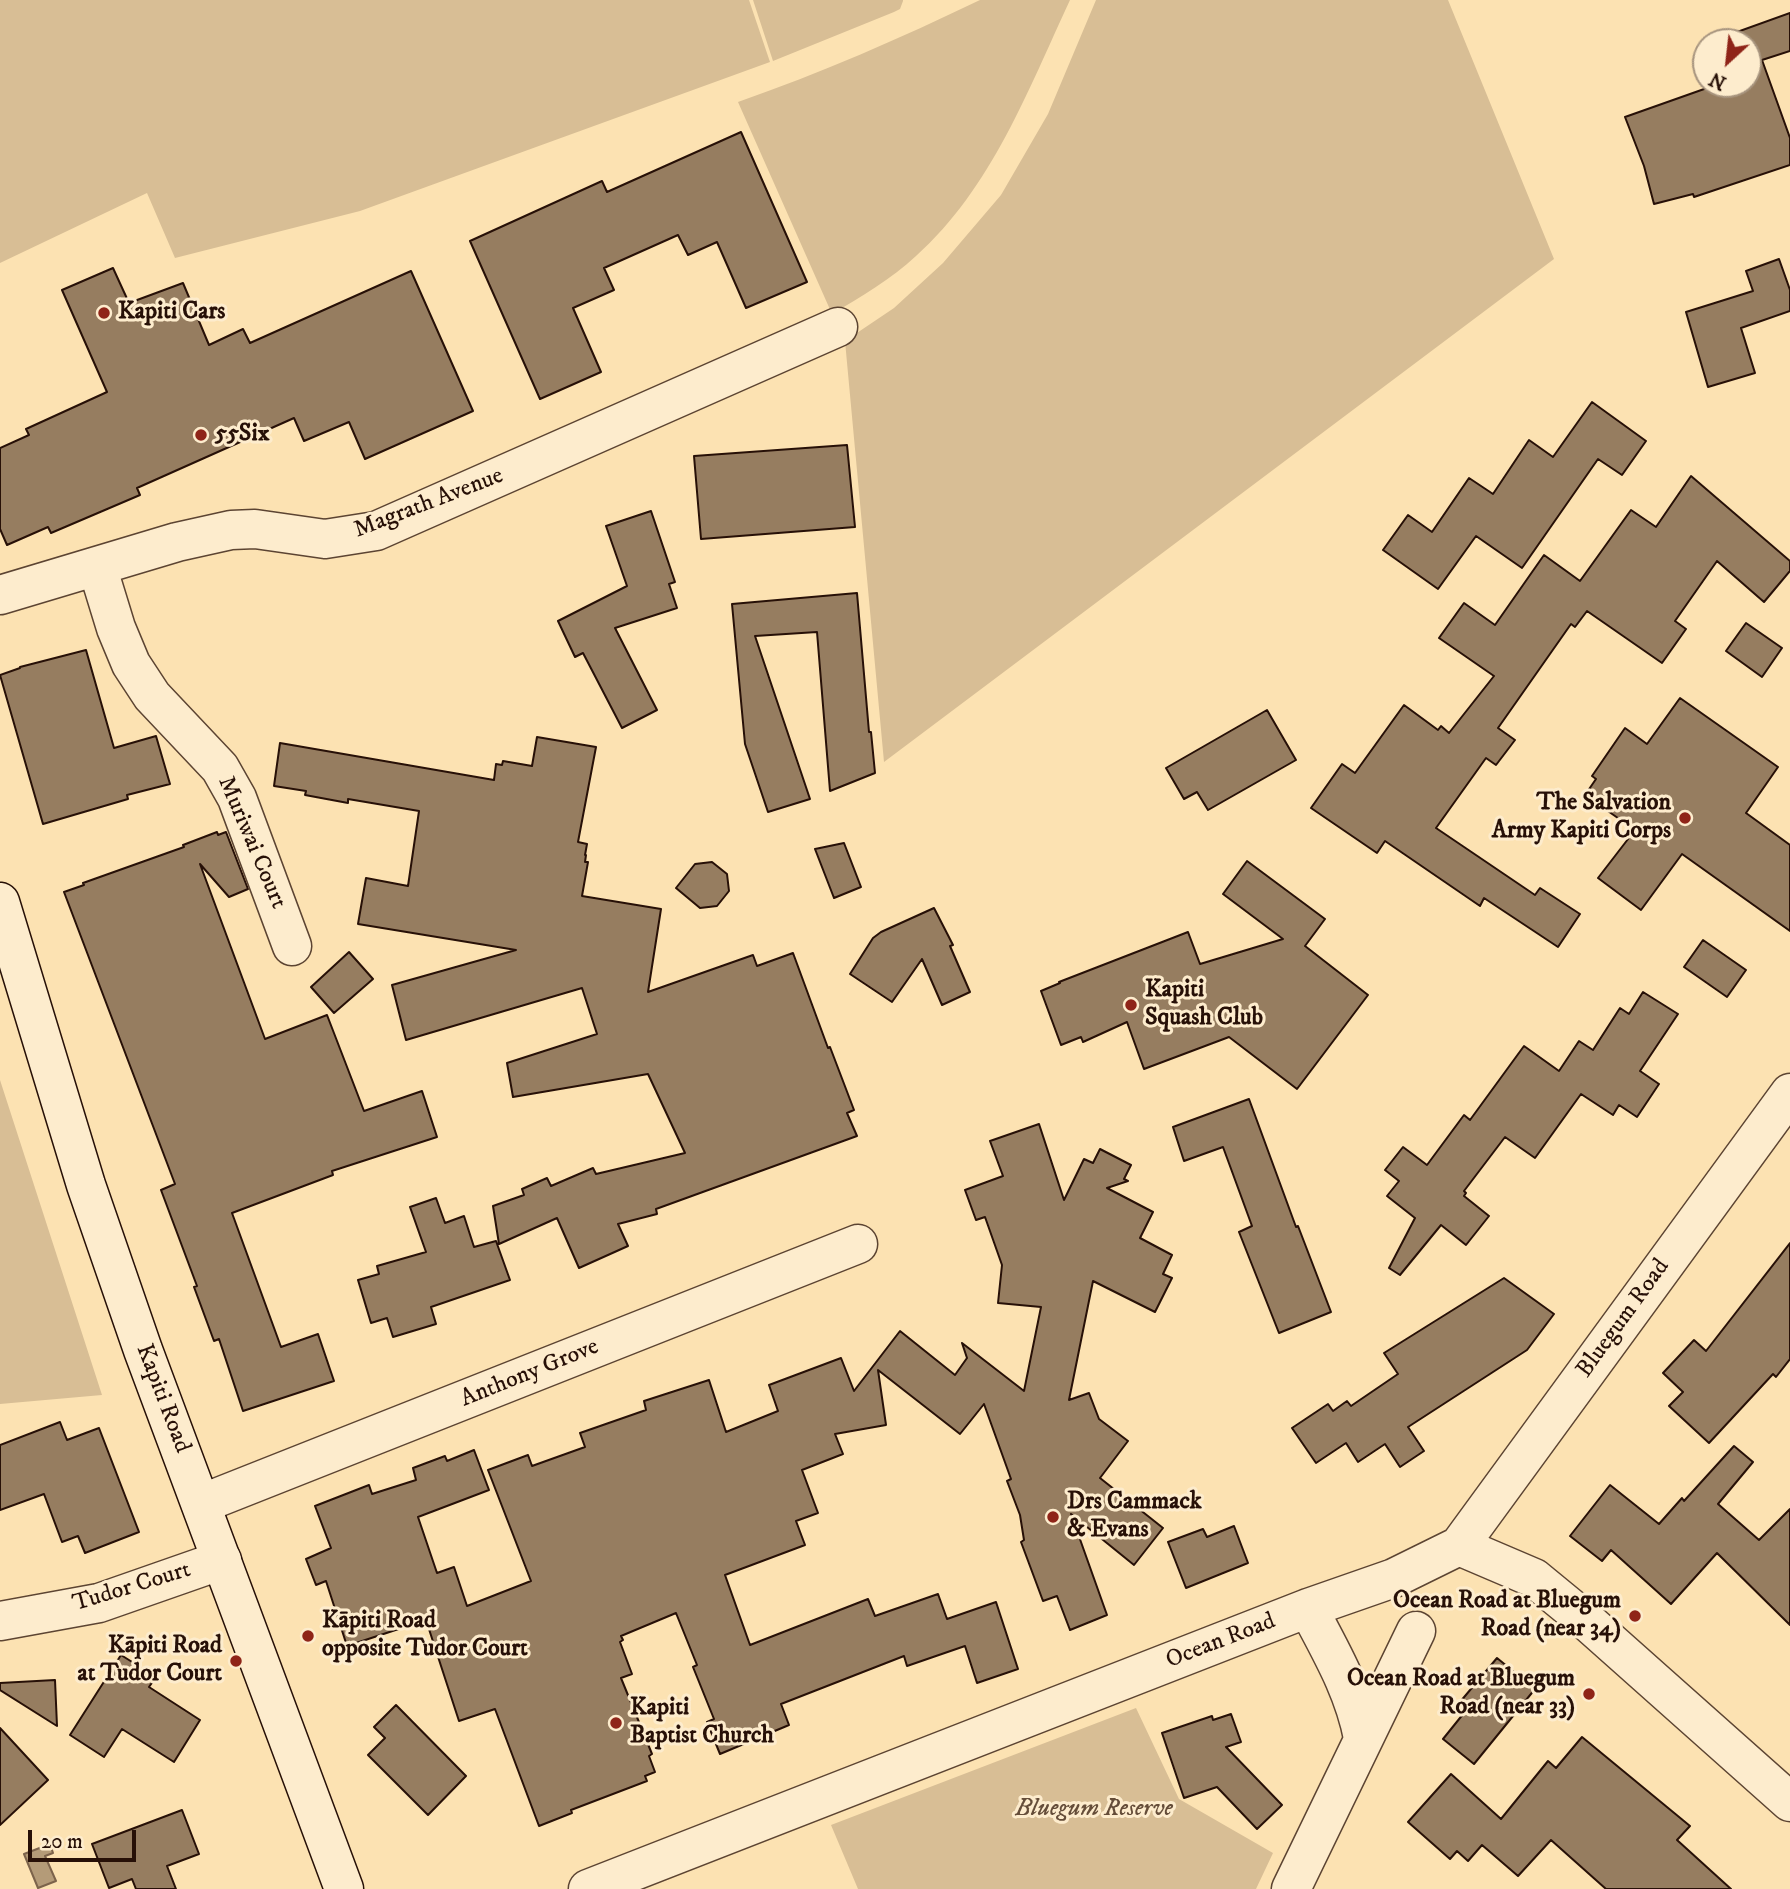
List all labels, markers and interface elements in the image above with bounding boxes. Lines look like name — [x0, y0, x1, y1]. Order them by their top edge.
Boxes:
north arrow — [1692, 28, 1762, 98]
text: N — [1706, 67, 1730, 94]
place label: Kapiti Cars — [118, 299, 225, 327]
marker: Kapiti Cars — [96, 305, 112, 321]
place label: 55Six — [215, 421, 269, 449]
marker: 55Six — [193, 427, 209, 443]
street label: Magrath Avenue — [350, 462, 508, 546]
street label: Muriwai Court — [210, 772, 292, 914]
place label: The Salvation Army Kapiti Corps — [1492, 790, 1671, 846]
marker: The Salvation Army Kapiti Corps — [1677, 810, 1693, 826]
place label: Kapiti Squash Club — [1145, 977, 1263, 1033]
marker: Kapiti Squash Club — [1123, 997, 1139, 1013]
street label: Bluegum Road — [1571, 1254, 1677, 1384]
street label: Anthony Grove — [457, 1333, 603, 1415]
street label: Kapiti Road — [128, 1341, 196, 1457]
place label: Drs Cammack & Evans — [1067, 1489, 1202, 1545]
marker: Drs Cammack & Evans — [1045, 1509, 1061, 1525]
street label: Tudor Court — [70, 1556, 194, 1620]
place label: Ocean Road at Bluegum Road (near 34) — [1393, 1588, 1621, 1644]
place label: Kāpiti Road opposite Tudor Court — [322, 1608, 528, 1664]
street label: Ocean Road — [1162, 1608, 1280, 1676]
marker: Ocean Road at Bluegum Road (near 34) — [1627, 1608, 1643, 1624]
marker: Kāpiti Road opposite Tudor Court — [300, 1628, 316, 1644]
place label: Kāpiti Road at Tudor Court — [77, 1633, 222, 1689]
marker: Kāpiti Road at Tudor Court — [228, 1653, 244, 1669]
place label: Ocean Road at Bluegum Road (near 33) — [1347, 1666, 1575, 1722]
marker: Ocean Road at Bluegum Road (near 33) — [1581, 1686, 1597, 1702]
place label: Kapiti Baptist Church — [630, 1695, 774, 1751]
marker: Kapiti Baptist Church — [608, 1715, 624, 1731]
park label: Bluegum Reserve — [1015, 1796, 1173, 1824]
scale bar — [32, 1815, 140, 1859]
text: 20 m — [41, 1829, 83, 1855]

